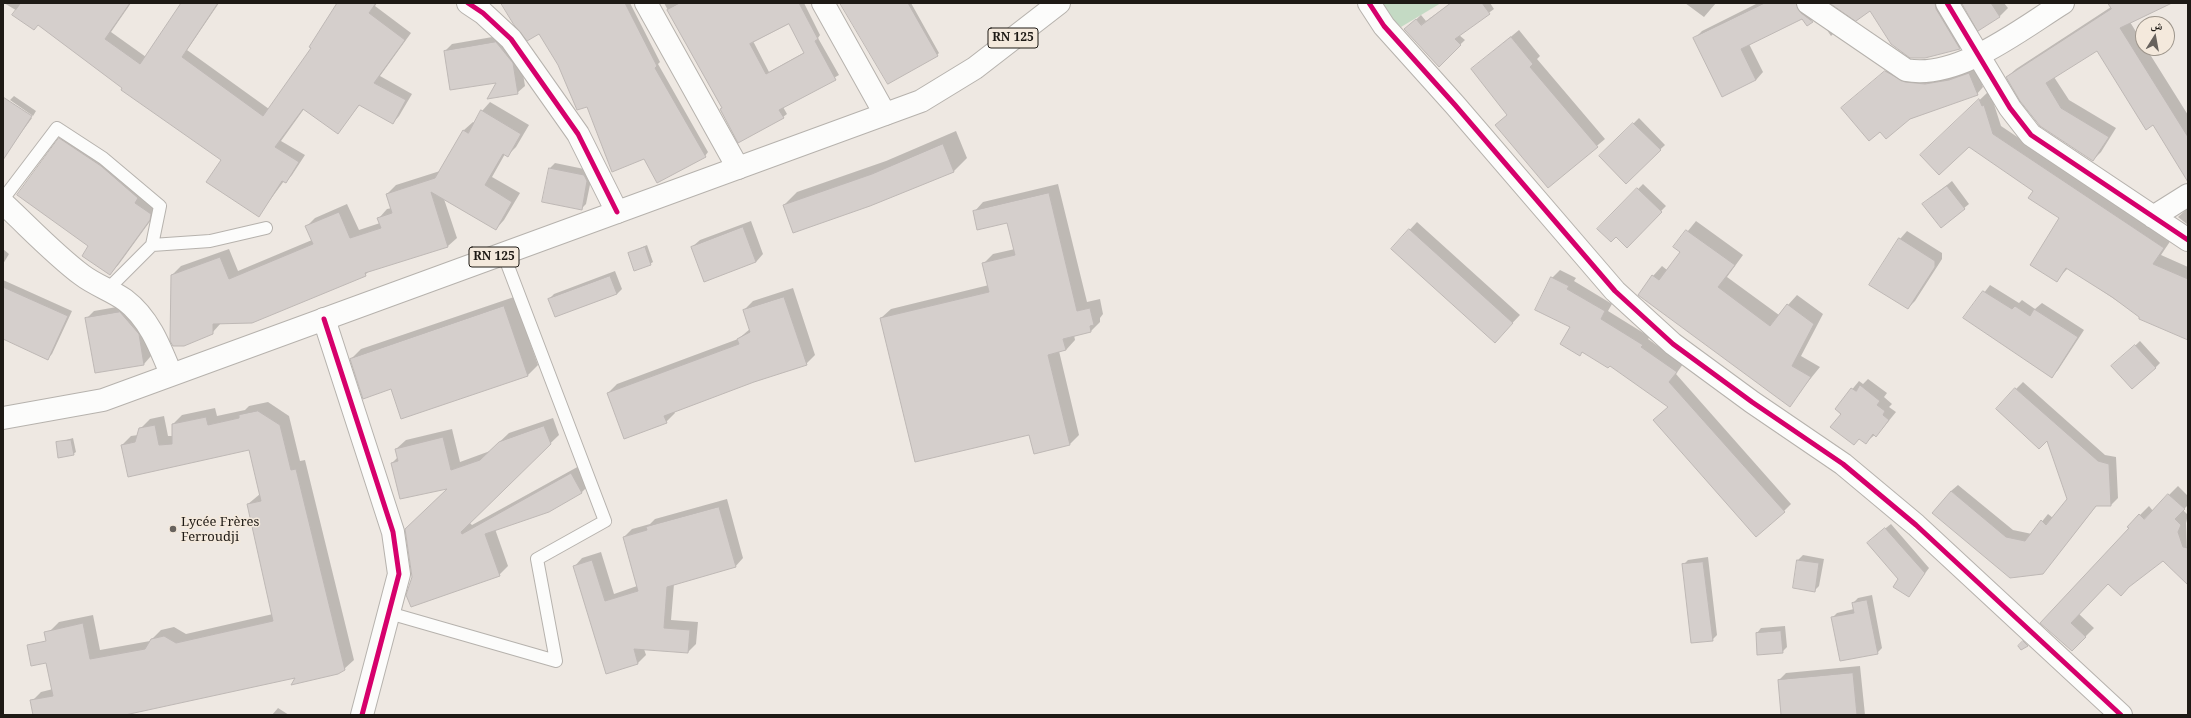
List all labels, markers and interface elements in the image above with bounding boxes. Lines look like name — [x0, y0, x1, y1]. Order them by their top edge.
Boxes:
north arrow — [2135, 16, 2175, 56]
text: ش — [2150, 16, 2164, 33]
road number: RN 125 — [988, 28, 1038, 48]
road number: RN 125 — [469, 247, 519, 267]
place label: Lycée Frères Ferroudji — [181, 514, 259, 545]
marker: Lycée Frères Ferroudji — [168, 524, 178, 534]

